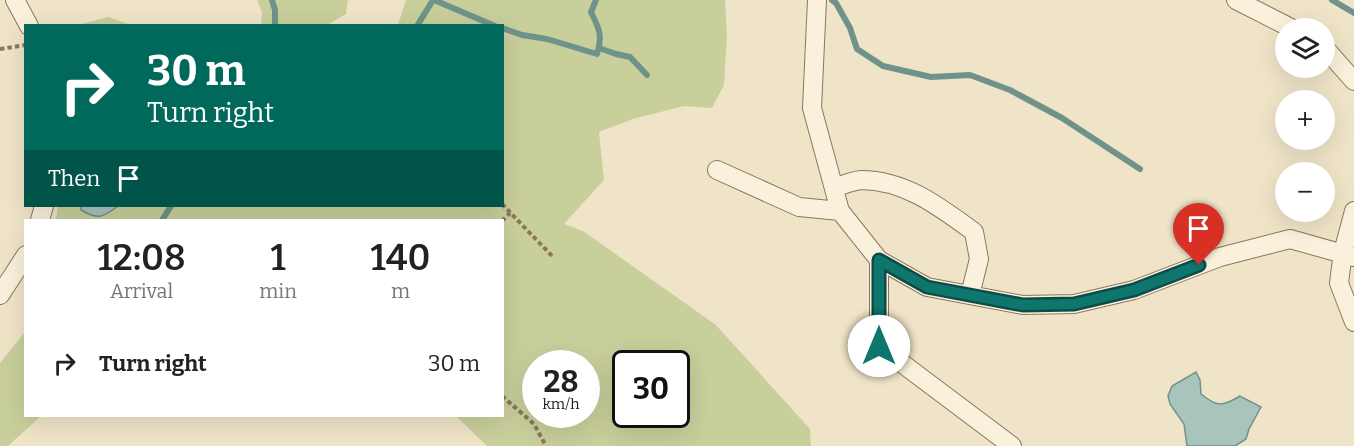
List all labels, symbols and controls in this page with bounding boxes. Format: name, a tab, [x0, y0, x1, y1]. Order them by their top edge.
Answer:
map controls	[1275, 18, 1335, 222]
button: layers	[1275, 18, 1335, 78]
text: 30 m	[147, 46, 246, 96]
icon: right	[48, 48, 126, 126]
button: +	[1275, 90, 1335, 150]
text: Turn right	[147, 97, 274, 129]
icon: arrive	[112, 162, 145, 195]
button: −	[1275, 162, 1335, 222]
text: Then	[48, 165, 100, 192]
pin	[1173, 203, 1224, 265]
icon: arrive	[1182, 212, 1215, 245]
text: 12:08	[98, 236, 186, 280]
text: 1	[270, 236, 286, 280]
text: 140	[371, 236, 430, 280]
text: Arrival	[110, 279, 173, 303]
text: min	[259, 279, 297, 303]
text: m	[391, 279, 410, 303]
position arrow	[847, 314, 911, 378]
icon: right	[48, 347, 81, 380]
text: Turn right	[99, 350, 207, 377]
text: 30 m	[428, 350, 480, 377]
speed limit sign: 30	[612, 350, 690, 428]
text: 28	[544, 364, 578, 400]
text: km/h	[542, 395, 580, 413]

